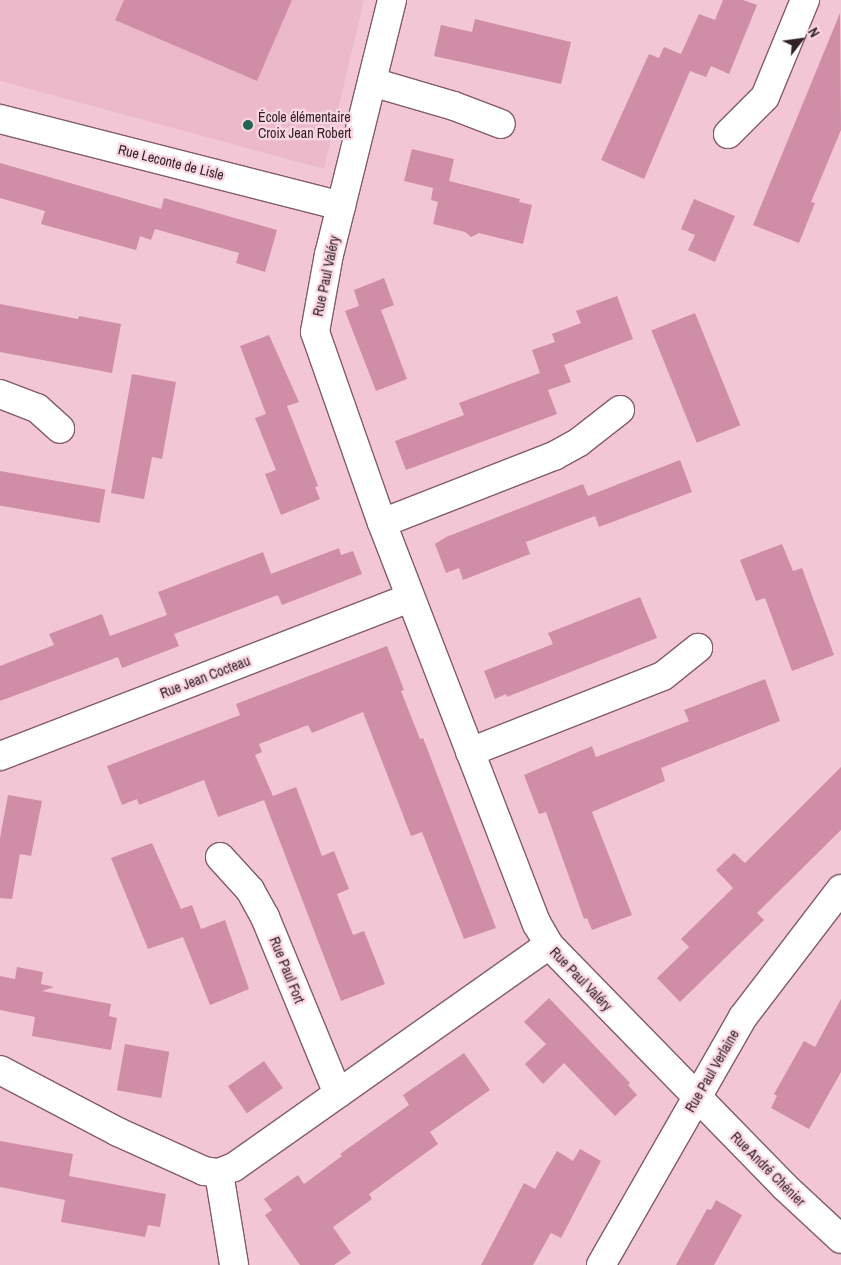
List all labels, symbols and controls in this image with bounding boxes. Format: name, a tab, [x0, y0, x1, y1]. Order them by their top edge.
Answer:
north arrow	[776, 15, 826, 65]
text: N	[804, 24, 824, 41]
place label: École élémentaire Croix Jean Robert	[258, 109, 351, 142]
marker: École élémentaire Croix Jean Robert	[242, 119, 254, 131]
street label: Rue Leconte de Lisle	[116, 141, 226, 183]
street label: Rue Paul Valéry	[309, 234, 343, 318]
street label: Rue Jean Cocteau	[158, 652, 252, 702]
street label: Rue Paul Fort	[266, 934, 308, 1006]
street label: Rue Paul Valéry	[546, 944, 616, 1014]
street label: Rue Paul Verlaine	[682, 1027, 742, 1115]
street label: Rue André Chénier	[727, 1128, 809, 1210]

